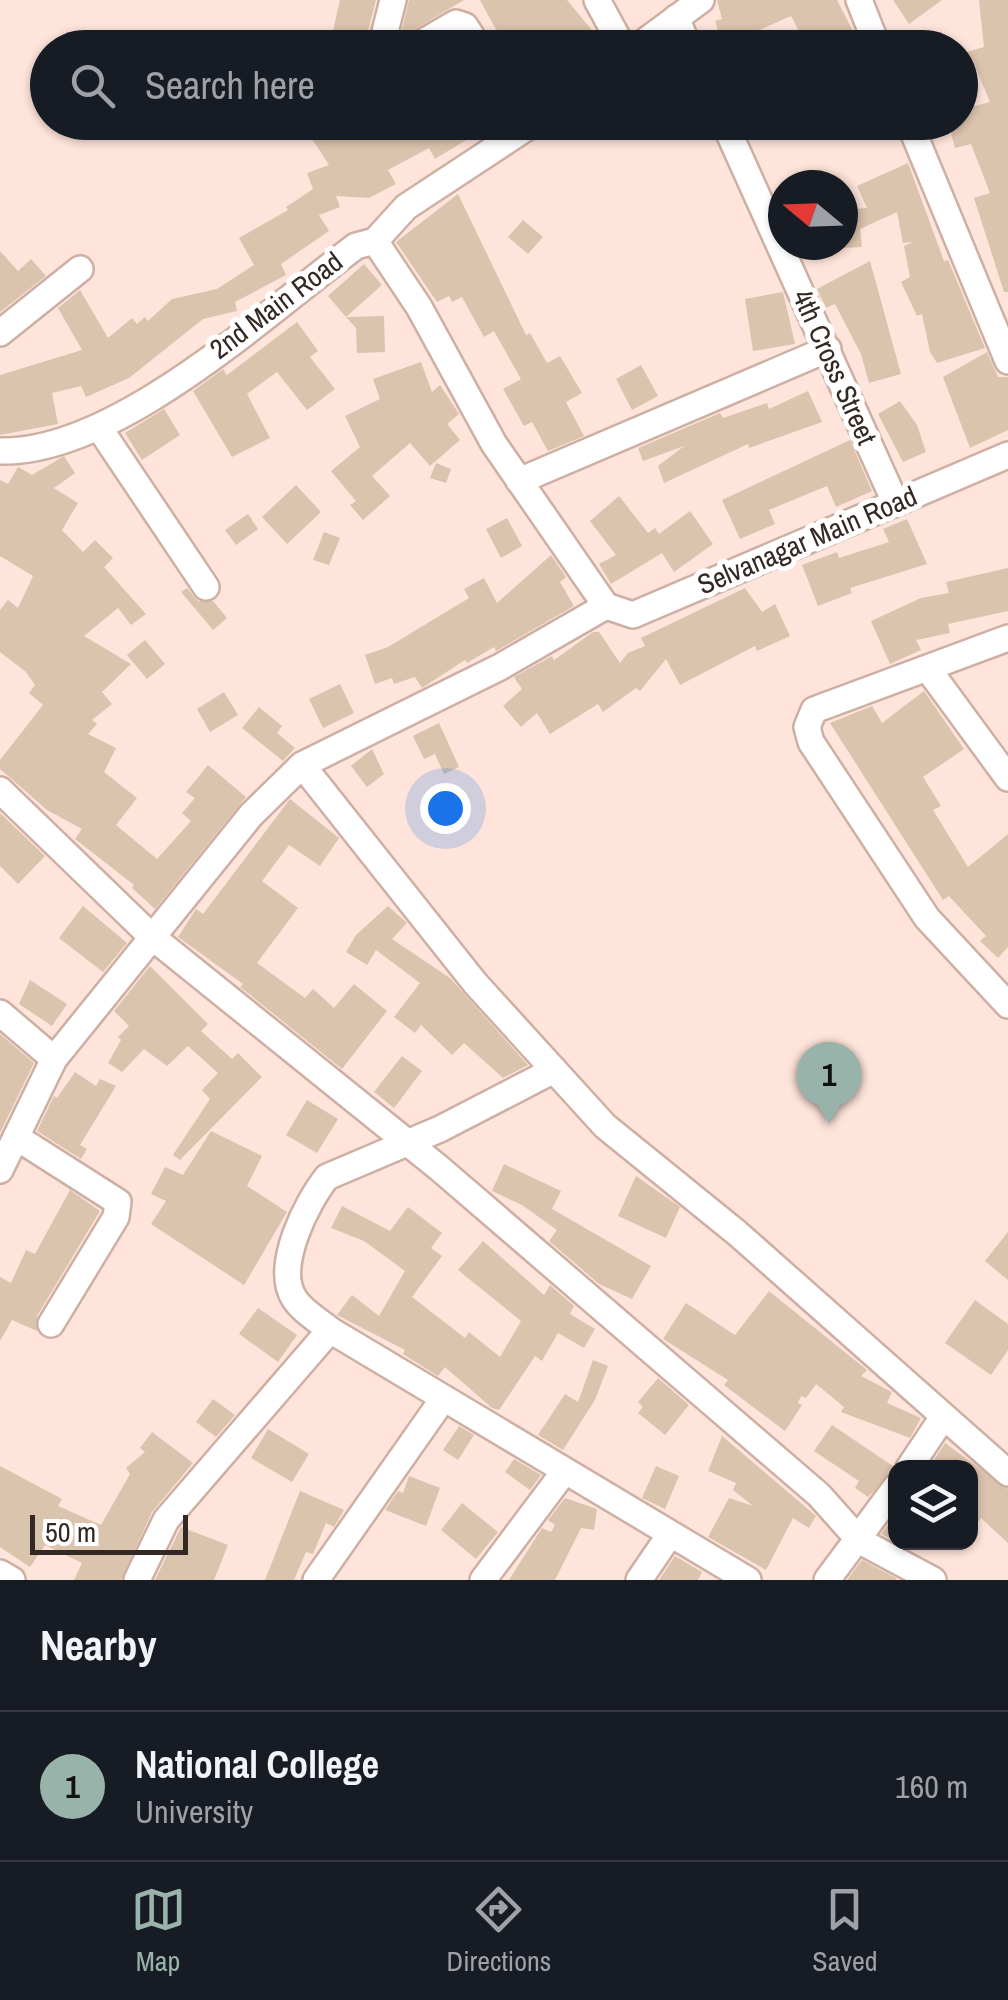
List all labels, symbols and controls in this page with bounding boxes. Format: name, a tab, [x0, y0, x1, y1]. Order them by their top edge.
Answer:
search box	[30, 30, 978, 140]
icon: search	[65, 58, 120, 113]
text: Search here	[145, 60, 315, 111]
north arrow	[768, 170, 858, 260]
street label: 2nd Main Road	[202, 243, 350, 367]
street label: 4th Cross Street	[784, 283, 886, 451]
street label: Selvanagar Main Road	[691, 477, 923, 603]
your location	[420, 783, 471, 834]
pin: 1	[796, 1042, 862, 1124]
map controls	[888, 1460, 978, 1550]
button: layers	[888, 1460, 978, 1550]
scale bar	[30, 1510, 188, 1554]
text: 50 m	[45, 1513, 96, 1551]
text: Nearby	[40, 1617, 157, 1673]
text: National College	[135, 1739, 379, 1790]
text: 1	[65, 1765, 80, 1808]
text: 160 m	[895, 1765, 968, 1808]
text: University	[135, 1790, 253, 1833]
tab: Map	[131, 1882, 186, 1980]
tab: Directions	[447, 1882, 551, 1980]
tab: Saved	[812, 1882, 877, 1980]

